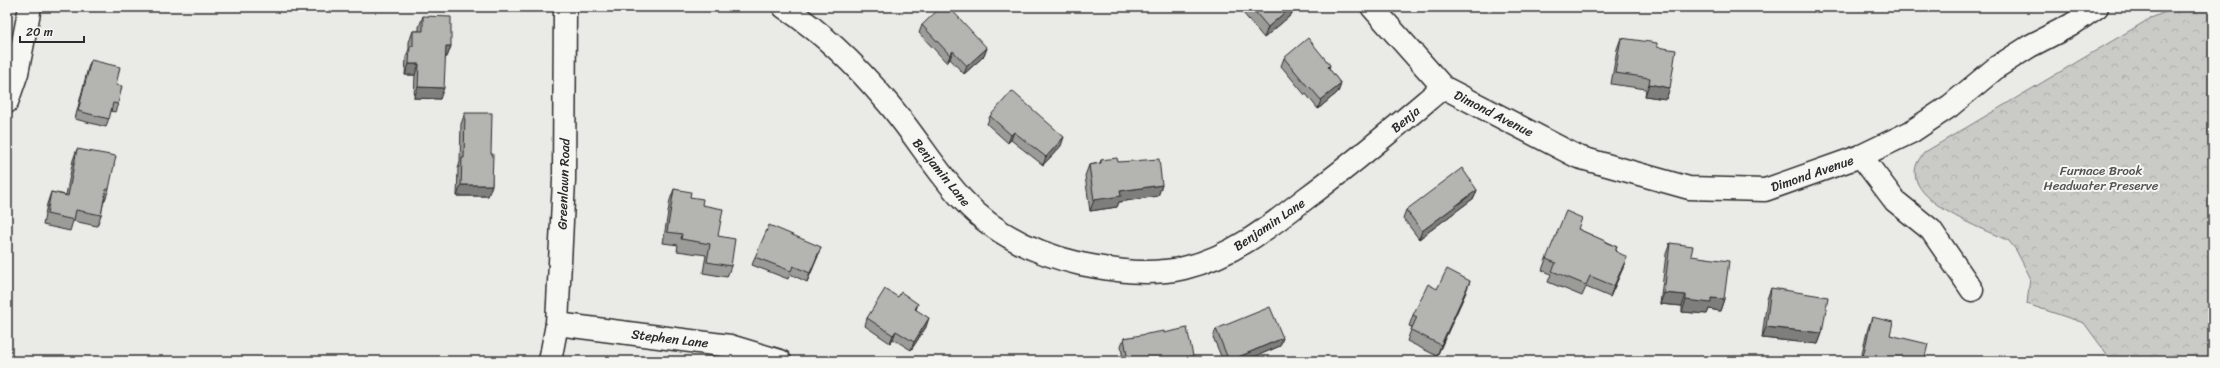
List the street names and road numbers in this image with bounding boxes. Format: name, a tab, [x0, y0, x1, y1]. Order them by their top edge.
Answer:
street label: Dimond Avenue	[1450, 84, 1538, 144]
street label: Benja	[1385, 100, 1426, 139]
street label: Benjamin Lane	[907, 133, 977, 212]
street label: Greenlawn Road	[550, 137, 577, 230]
street label: Dimond Avenue	[1767, 148, 1857, 198]
street label: Benjamin Lane	[1229, 192, 1310, 257]
street label: Stephen Lane	[630, 322, 710, 355]

